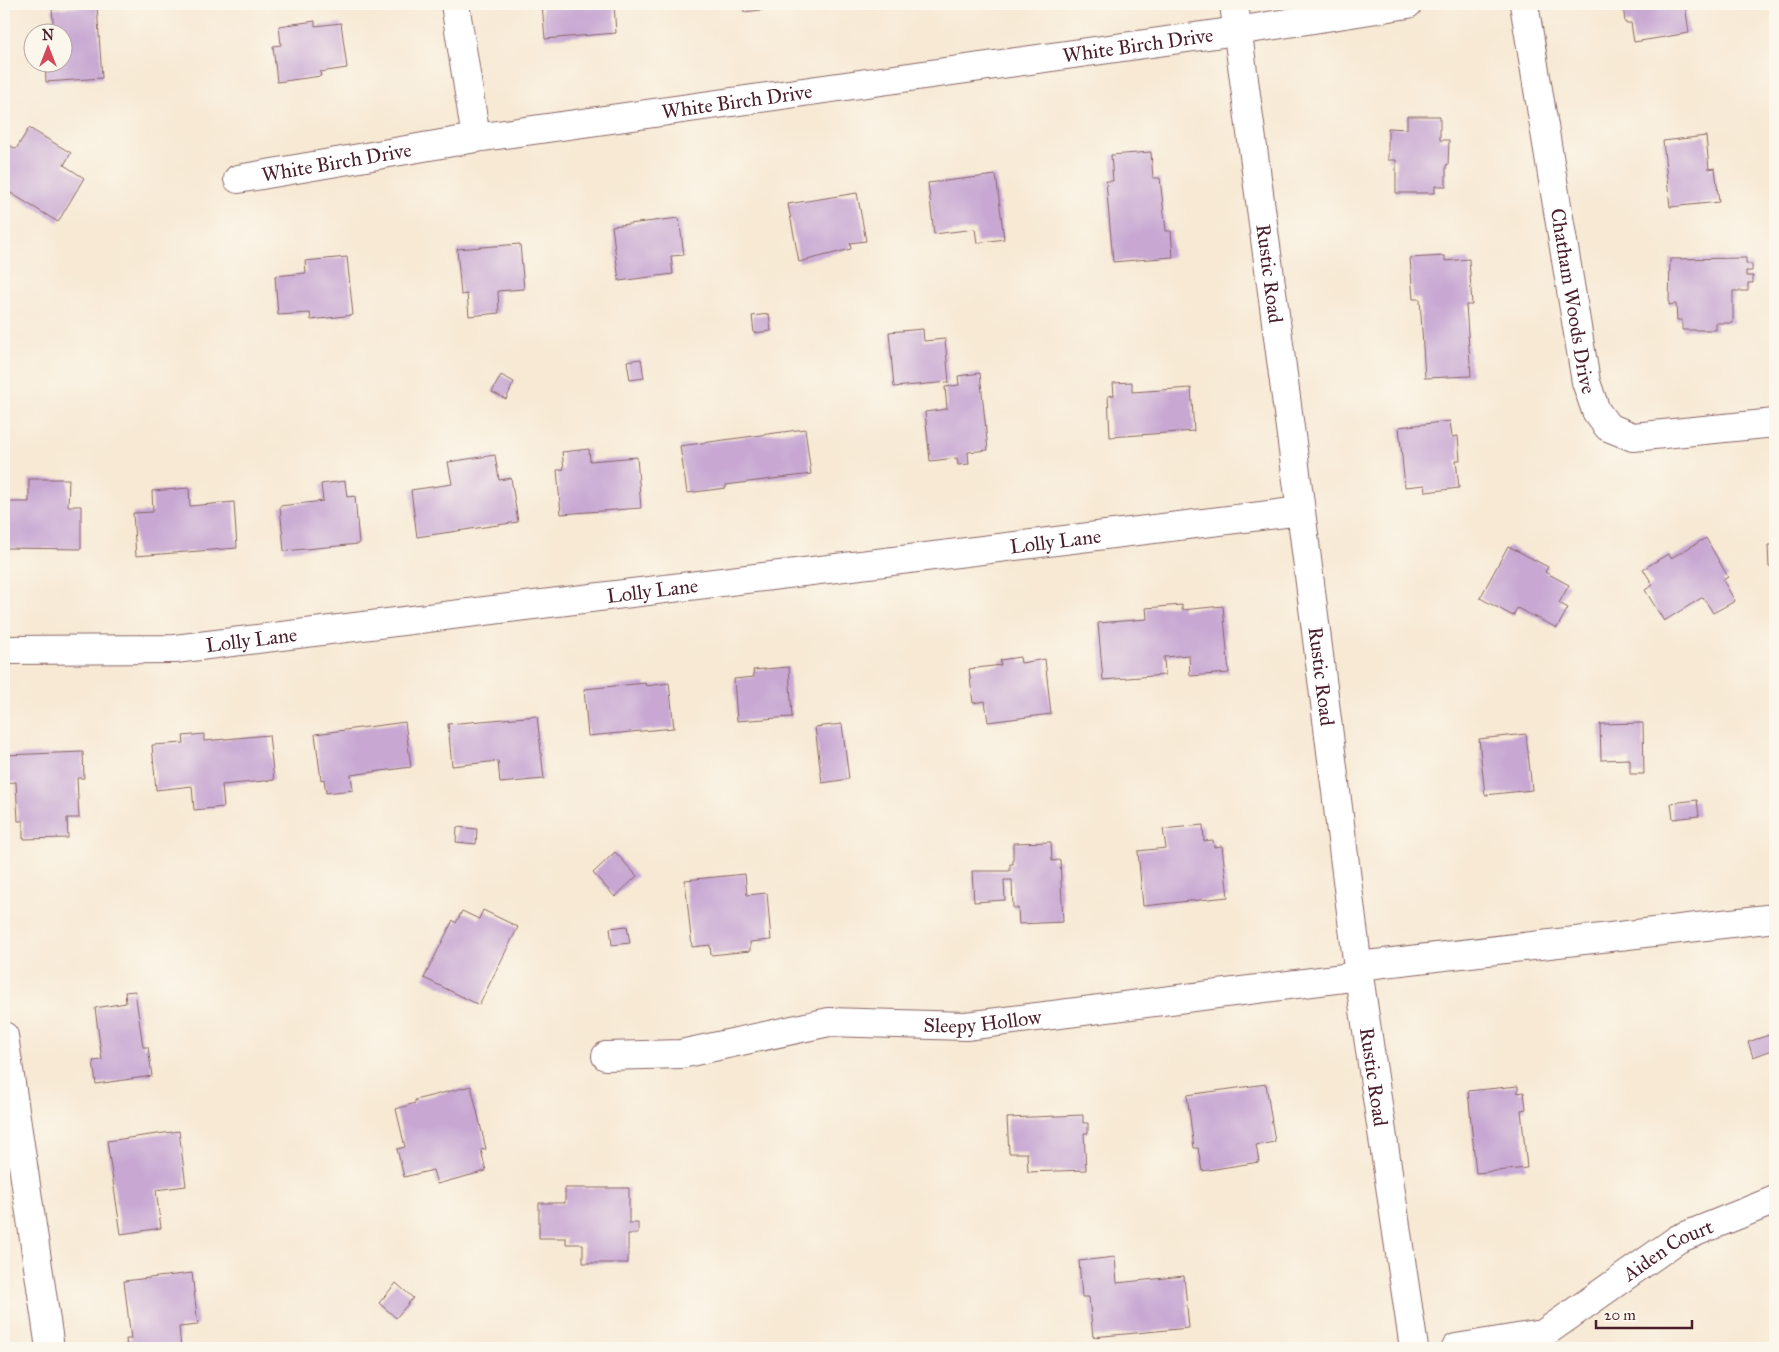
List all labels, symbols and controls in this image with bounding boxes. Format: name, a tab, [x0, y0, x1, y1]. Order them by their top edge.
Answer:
north arrow	[22, 22, 72, 72]
street label: White Birch Drive	[1061, 22, 1215, 67]
text: N	[42, 27, 54, 44]
street label: White Birch Drive	[660, 79, 814, 124]
street label: White Birch Drive	[260, 137, 413, 187]
street label: Chatham Woods Drive	[1546, 207, 1601, 397]
street label: Rustic Road	[1251, 223, 1288, 325]
street label: Lolly Lane	[1009, 524, 1102, 559]
street label: Lolly Lane	[606, 573, 699, 608]
street label: Lolly Lane	[205, 622, 298, 657]
street label: Rustic Road	[1304, 625, 1340, 727]
street label: Sleepy Hollow	[923, 1004, 1043, 1038]
street label: Rustic Road	[1355, 1026, 1393, 1128]
street label: Aiden Court	[1617, 1214, 1716, 1287]
scale bar	[1596, 1297, 1693, 1329]
text: 20 m	[1604, 1306, 1636, 1324]

